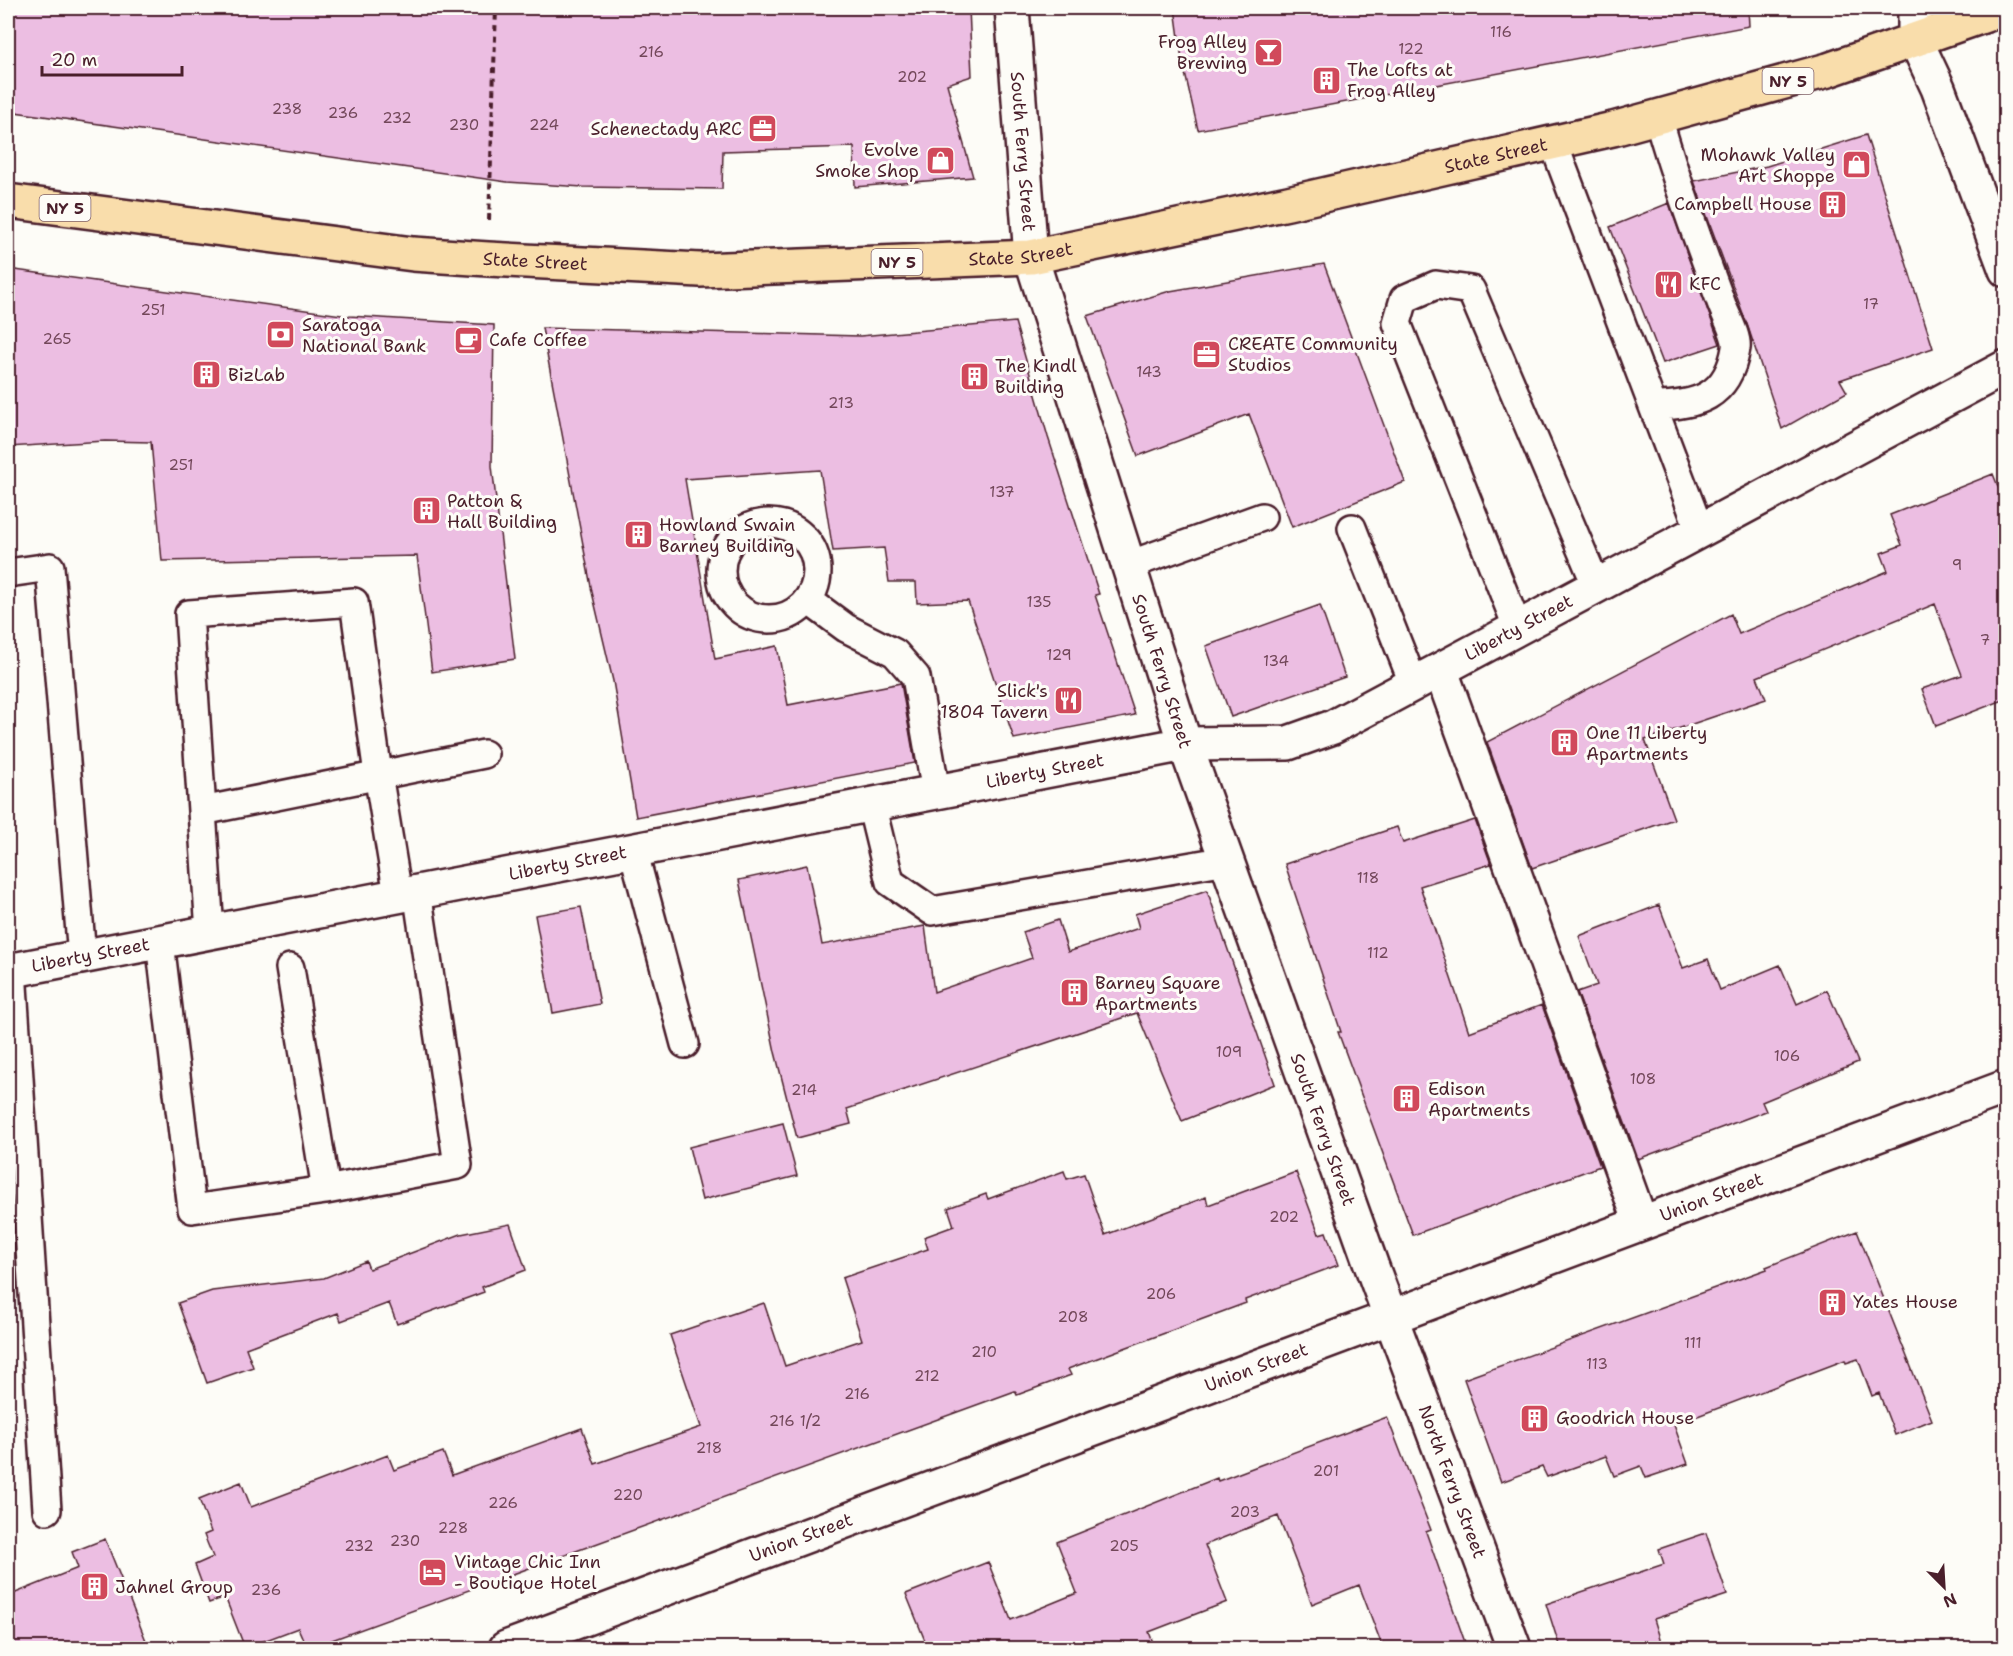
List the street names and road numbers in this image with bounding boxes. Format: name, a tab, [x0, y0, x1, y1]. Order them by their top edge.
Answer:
road number: NY 5	[1762, 68, 1814, 94]
street label: South Ferry Street	[1005, 71, 1041, 233]
street label: State Street	[1442, 132, 1550, 179]
road number: NY 5	[40, 195, 90, 221]
street label: State Street	[968, 237, 1075, 271]
street label: State Street	[482, 247, 588, 276]
road number: NY 5	[872, 249, 922, 275]
street label: Liberty Street	[1460, 589, 1577, 667]
street label: South Ferry Street	[1126, 591, 1198, 751]
street label: Liberty Street	[984, 748, 1106, 794]
street label: Liberty Street	[507, 840, 629, 886]
street label: Liberty Street	[29, 932, 152, 978]
street label: South Ferry Street	[1285, 1050, 1361, 1209]
street label: Union Street	[1656, 1167, 1767, 1227]
street label: Union Street	[1201, 1337, 1311, 1398]
street label: North Ferry Street	[1413, 1402, 1492, 1562]
street label: Union Street	[746, 1507, 856, 1568]

